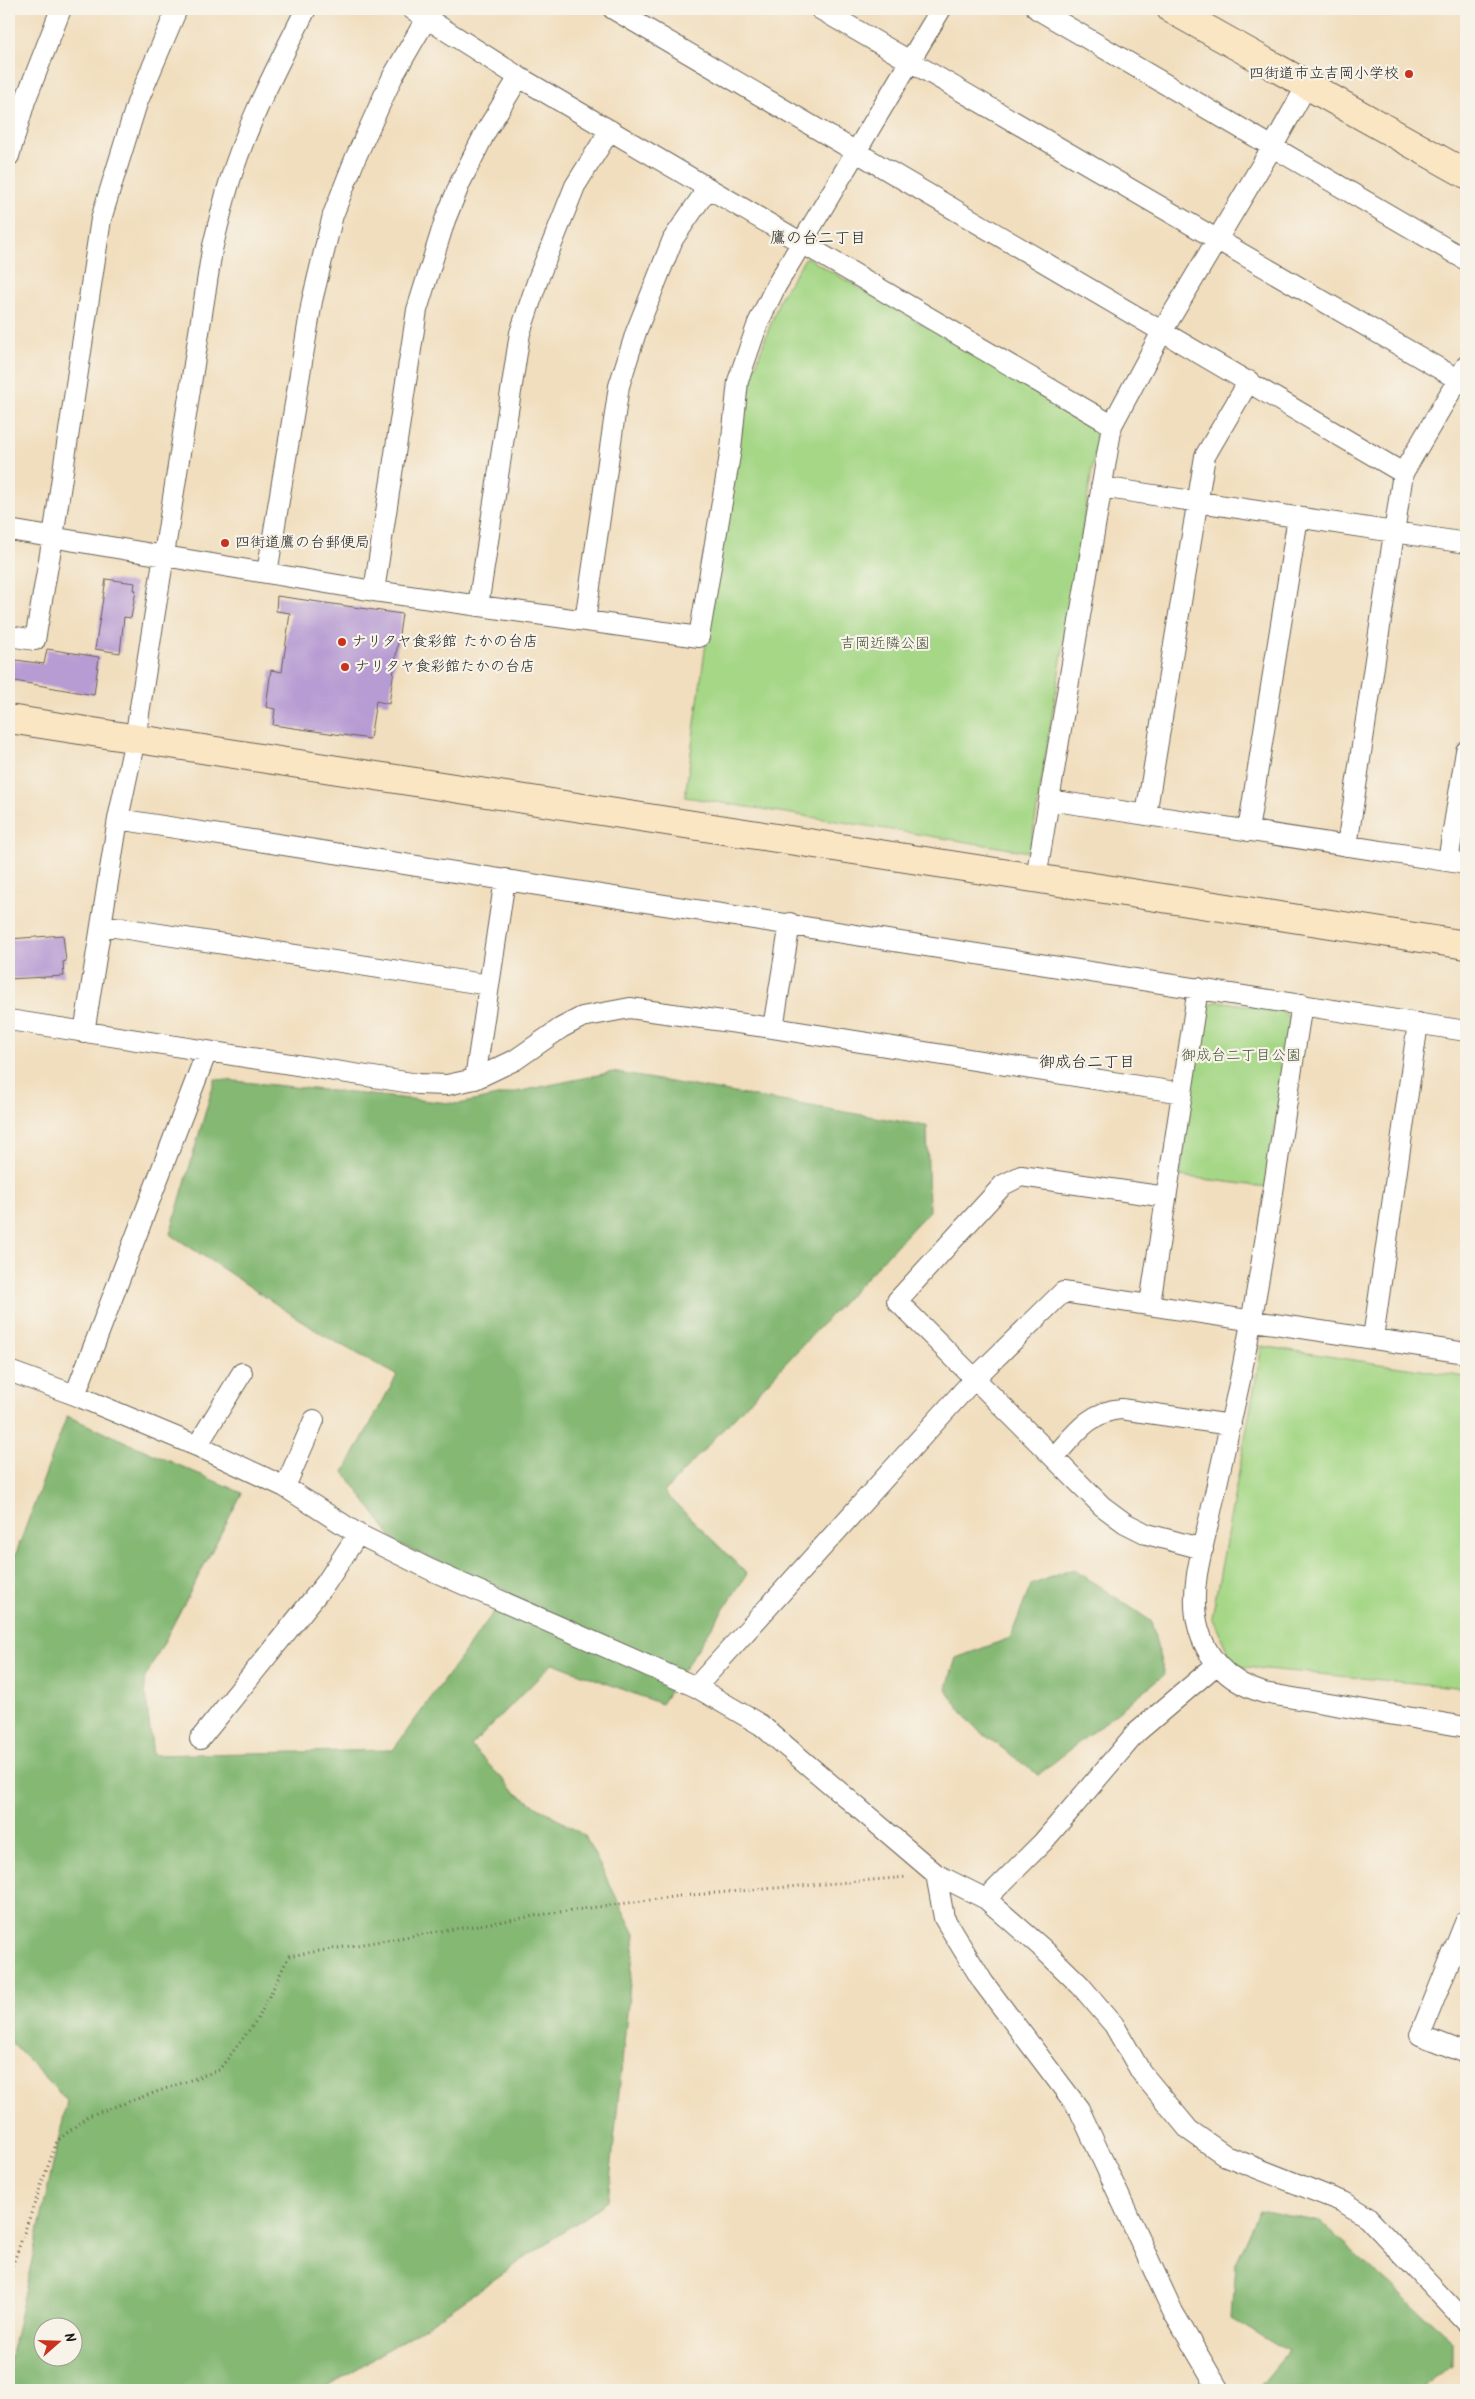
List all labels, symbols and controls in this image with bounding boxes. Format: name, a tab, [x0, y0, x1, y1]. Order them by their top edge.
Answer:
place label: 四街道市立吉岡小学校	[1249, 62, 1399, 86]
marker: 四街道市立吉岡小学校	[1403, 68, 1415, 80]
district label: 鷹の台二丁目	[770, 226, 866, 251]
place label: 四街道鷹の台郵便局	[235, 531, 370, 555]
marker: 四街道鷹の台郵便局	[219, 537, 231, 549]
place label: ナリタヤ食彩館 たかの台店	[352, 630, 538, 654]
park label: 吉岡近隣公園	[840, 632, 930, 656]
marker: ナリタヤ食彩館 たかの台店	[336, 636, 348, 648]
place label: ナリタヤ食彩館たかの台店	[355, 655, 535, 679]
marker: ナリタヤ食彩館たかの台店	[339, 661, 351, 673]
park label: 御成台二丁目公園	[1181, 1044, 1301, 1068]
district label: 御成台二丁目	[1039, 1050, 1135, 1075]
north arrow	[32, 2316, 82, 2366]
text: N	[57, 2330, 81, 2346]

